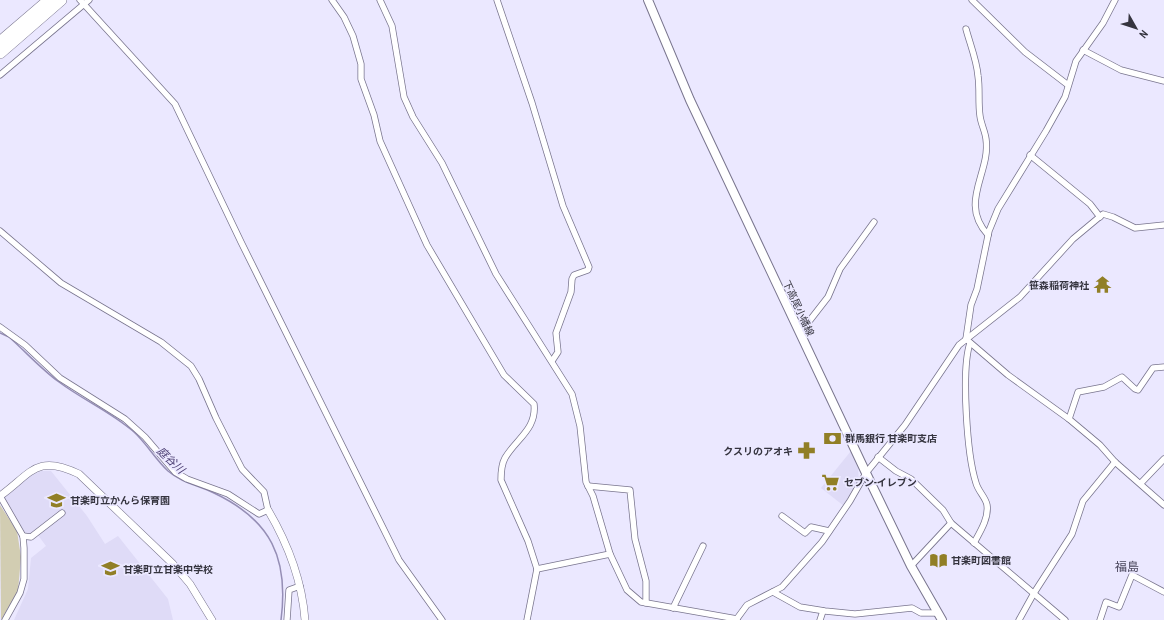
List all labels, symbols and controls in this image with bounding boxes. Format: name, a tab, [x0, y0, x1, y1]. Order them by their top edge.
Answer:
north arrow	[1116, 8, 1156, 48]
text: N	[1136, 27, 1151, 41]
temple icon: 笹森稲荷神社	[1092, 275, 1112, 295]
street label: 下高尾小幡線	[780, 278, 817, 338]
place label: 笹森稲荷神社	[1029, 279, 1090, 292]
bank icon: 群馬銀行 甘楽町支店	[822, 428, 842, 448]
place label: 群馬銀行 甘楽町支店	[845, 432, 937, 445]
pharmacy icon: クスリのアオキ	[796, 441, 816, 461]
water label: 庭谷川	[154, 444, 189, 477]
place label: クスリのアオキ	[723, 445, 793, 458]
supermarket icon: セブン-イレブン	[821, 472, 841, 492]
place label: セブン-イレブン	[844, 476, 917, 489]
school or university icon: 甘楽町立かんら保育園	[47, 490, 67, 510]
place label: 甘楽町立かんら保育園	[70, 494, 170, 507]
library icon: 甘楽町図書館	[928, 550, 948, 570]
place label: 甘楽町図書館	[951, 554, 1011, 567]
school or university icon: 甘楽町立甘楽中学校	[100, 559, 120, 579]
district label: 福島	[1115, 559, 1139, 575]
place label: 甘楽町立甘楽中学校	[123, 563, 213, 576]

